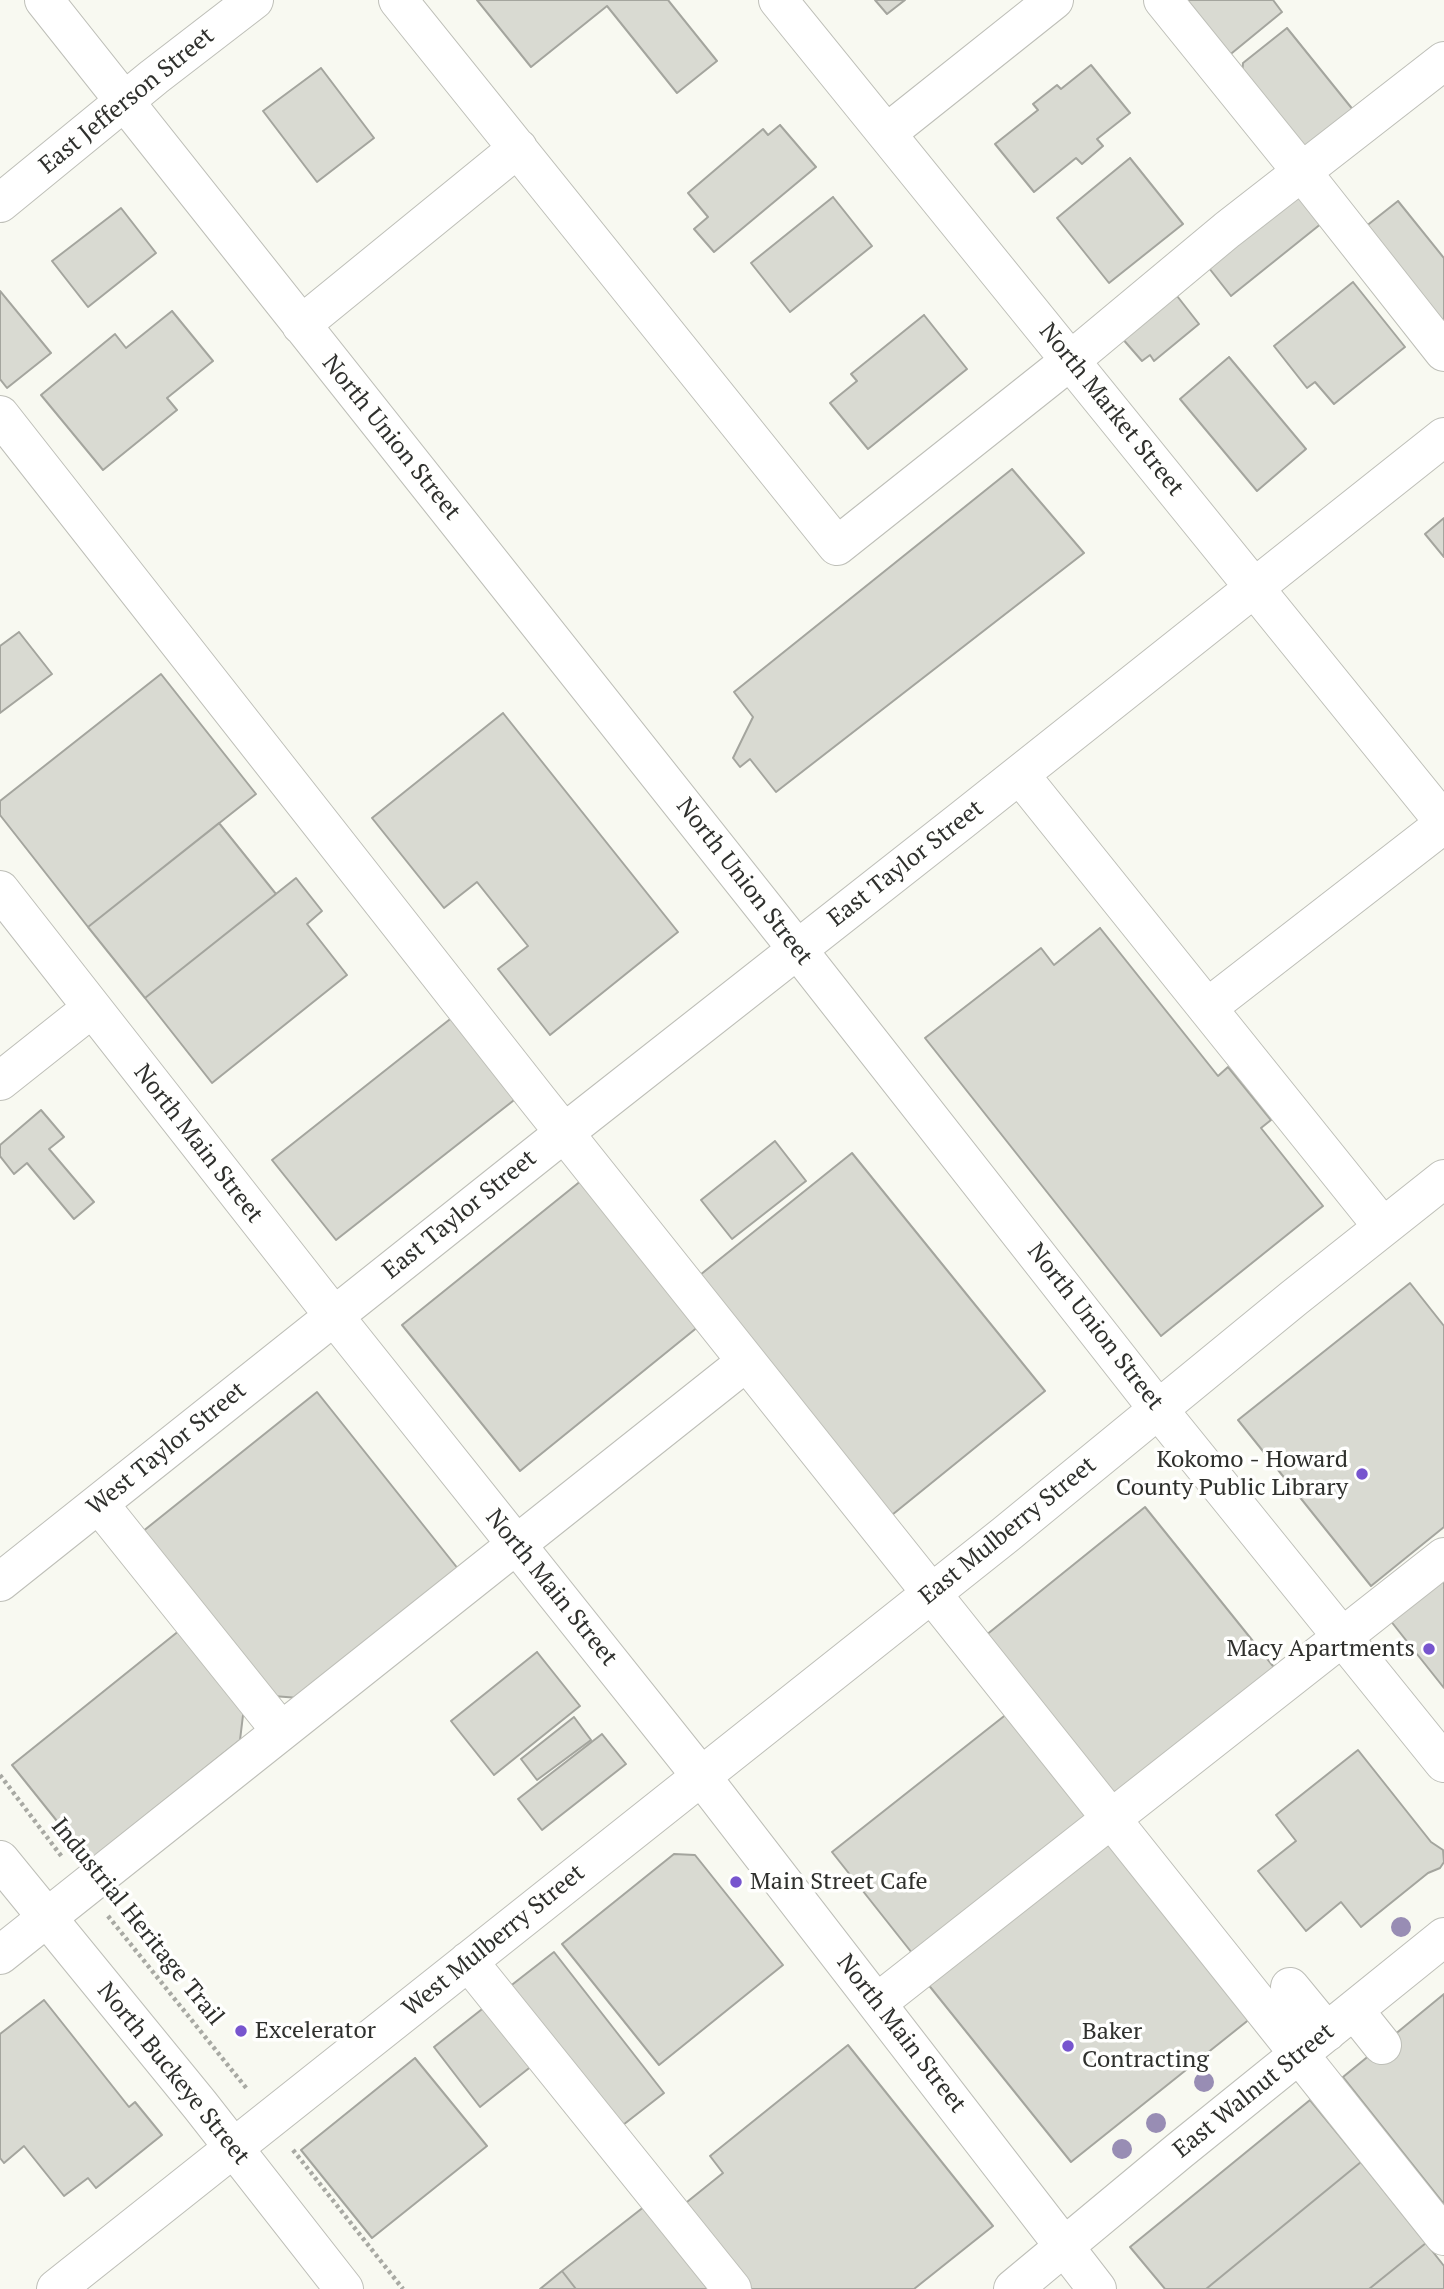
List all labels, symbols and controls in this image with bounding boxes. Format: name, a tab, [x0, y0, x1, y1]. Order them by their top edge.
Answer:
street label: East Jefferson Street	[34, 22, 220, 180]
street label: North Market Street	[1032, 318, 1190, 502]
street label: North Union Street	[316, 350, 466, 526]
street label: North Union Street	[670, 793, 818, 971]
street label: East Taylor Street	[823, 794, 989, 934]
street label: North Main Street	[127, 1059, 269, 1229]
street label: East Taylor Street	[377, 1144, 543, 1286]
street label: North Union Street	[1021, 1238, 1169, 1416]
street label: West Taylor Street	[82, 1376, 252, 1522]
place label: Kokomo - Howard County Public Library	[1116, 1446, 1348, 1502]
street label: East Mulberry Street	[914, 1451, 1102, 1611]
marker: Kokomo - Howard County Public Library	[1354, 1466, 1370, 1482]
street label: North Main Street	[479, 1504, 623, 1672]
place label: Macy Apartments	[1226, 1635, 1415, 1663]
marker: Macy Apartments	[1421, 1641, 1437, 1657]
street label: Industrial Heritage Trail	[45, 1813, 229, 2031]
street label: West Mulberry Street	[397, 1859, 591, 2023]
place label: Main Street Cafe	[750, 1868, 928, 1896]
marker: Main Street Cafe	[728, 1874, 744, 1890]
street label: North Main Street	[830, 1949, 972, 2119]
street label: North Buckeye Street	[91, 1977, 255, 2171]
place label: Excelerator	[255, 2017, 376, 2045]
street label: East Walnut Street	[1168, 2017, 1340, 2165]
place label: Baker Contracting	[1082, 2018, 1209, 2074]
marker: Excelerator	[233, 2023, 249, 2039]
marker: Baker Contracting	[1060, 2038, 1076, 2054]

